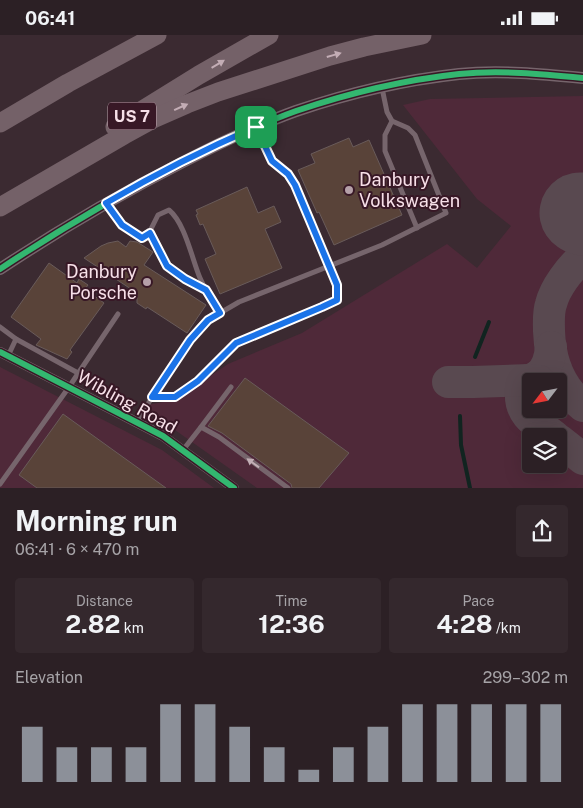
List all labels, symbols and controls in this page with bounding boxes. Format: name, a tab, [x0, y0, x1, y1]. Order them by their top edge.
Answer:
text: 06:41	[25, 7, 75, 29]
one-way arrow	[327, 51, 342, 59]
one-way arrow	[211, 60, 224, 69]
road number: US 7	[108, 103, 156, 129]
one-way arrow	[174, 103, 188, 111]
pin	[235, 106, 277, 148]
icon: arrive	[242, 113, 270, 141]
place label: Danbury Volkswagen	[359, 169, 460, 211]
marker: Danbury Volkswagen	[343, 184, 355, 196]
place label: Danbury Porsche	[66, 261, 137, 303]
marker: Danbury Porsche	[141, 276, 153, 288]
street label: Wibling Road	[74, 365, 181, 438]
north arrow	[522, 373, 568, 417]
map controls	[522, 373, 567, 473]
button: layers	[522, 428, 567, 473]
one-way arrow	[247, 458, 260, 468]
text: Morning run	[15, 504, 178, 537]
button: share	[516, 505, 568, 557]
text: 06:41 · 6 × 470 m	[15, 540, 139, 559]
text: Distance	[76, 593, 133, 609]
text: Time	[276, 593, 307, 609]
text: Pace	[462, 593, 495, 609]
text: 2.82	[65, 609, 120, 639]
text: 12:36	[258, 609, 325, 639]
text: 4:28	[436, 609, 493, 639]
text: km	[120, 620, 144, 636]
text: /km	[493, 620, 521, 636]
text: Elevation	[15, 668, 83, 687]
text: 299–302 m	[483, 668, 568, 687]

